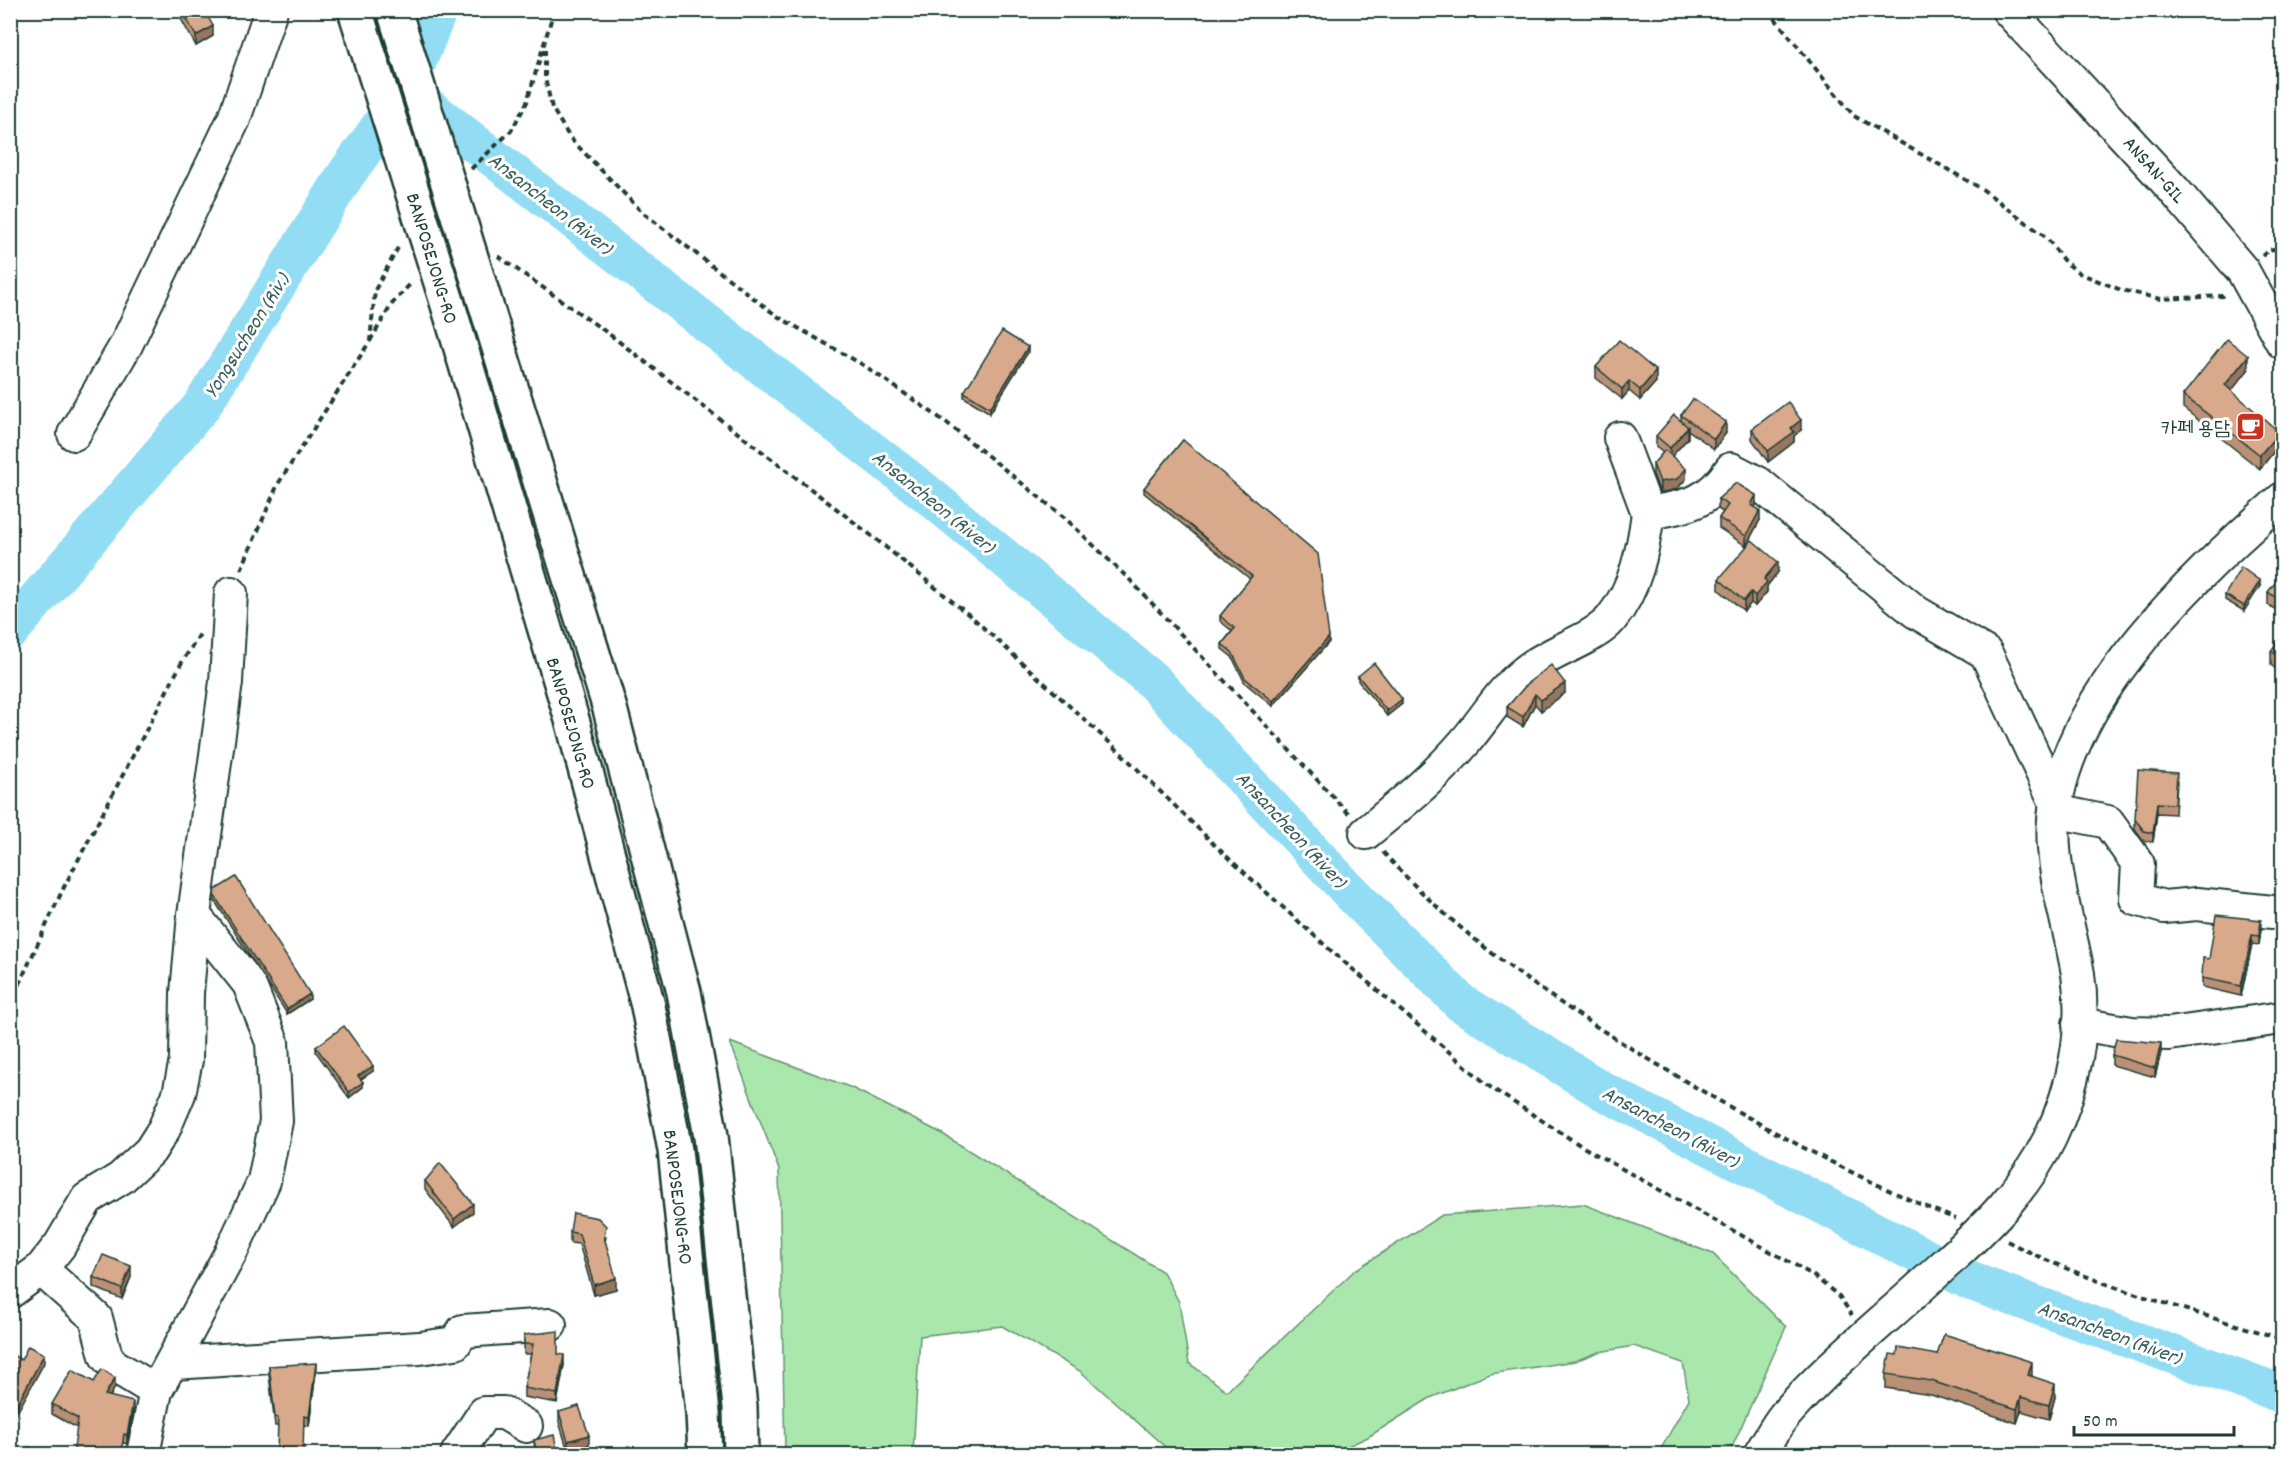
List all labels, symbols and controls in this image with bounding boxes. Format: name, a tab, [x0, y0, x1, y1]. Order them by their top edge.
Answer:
street label: ANSAN-GIL	[2115, 131, 2191, 211]
water label: Ansancheon (River)	[480, 147, 619, 265]
street label: BANPOSEJONG-RO	[397, 190, 463, 328]
water label: Yongsucheon (Riv.)	[198, 267, 300, 405]
cafe icon: 카페 용담	[2235, 411, 2267, 443]
place label: 카페 용담	[2161, 416, 2230, 444]
water label: Ansancheon (River)	[864, 444, 1002, 564]
street label: BANPOSEJONG-RO	[537, 655, 601, 793]
water label: Ansancheon (River)	[1227, 766, 1353, 898]
water label: Ansancheon (River)	[1596, 1080, 1745, 1178]
street label: BANPOSEJONG-RO	[654, 1128, 698, 1266]
water label: Ansancheon (River)	[2033, 1295, 2187, 1375]
scale bar	[2074, 1399, 2234, 1437]
text: 50 m	[2083, 1410, 2118, 1435]

